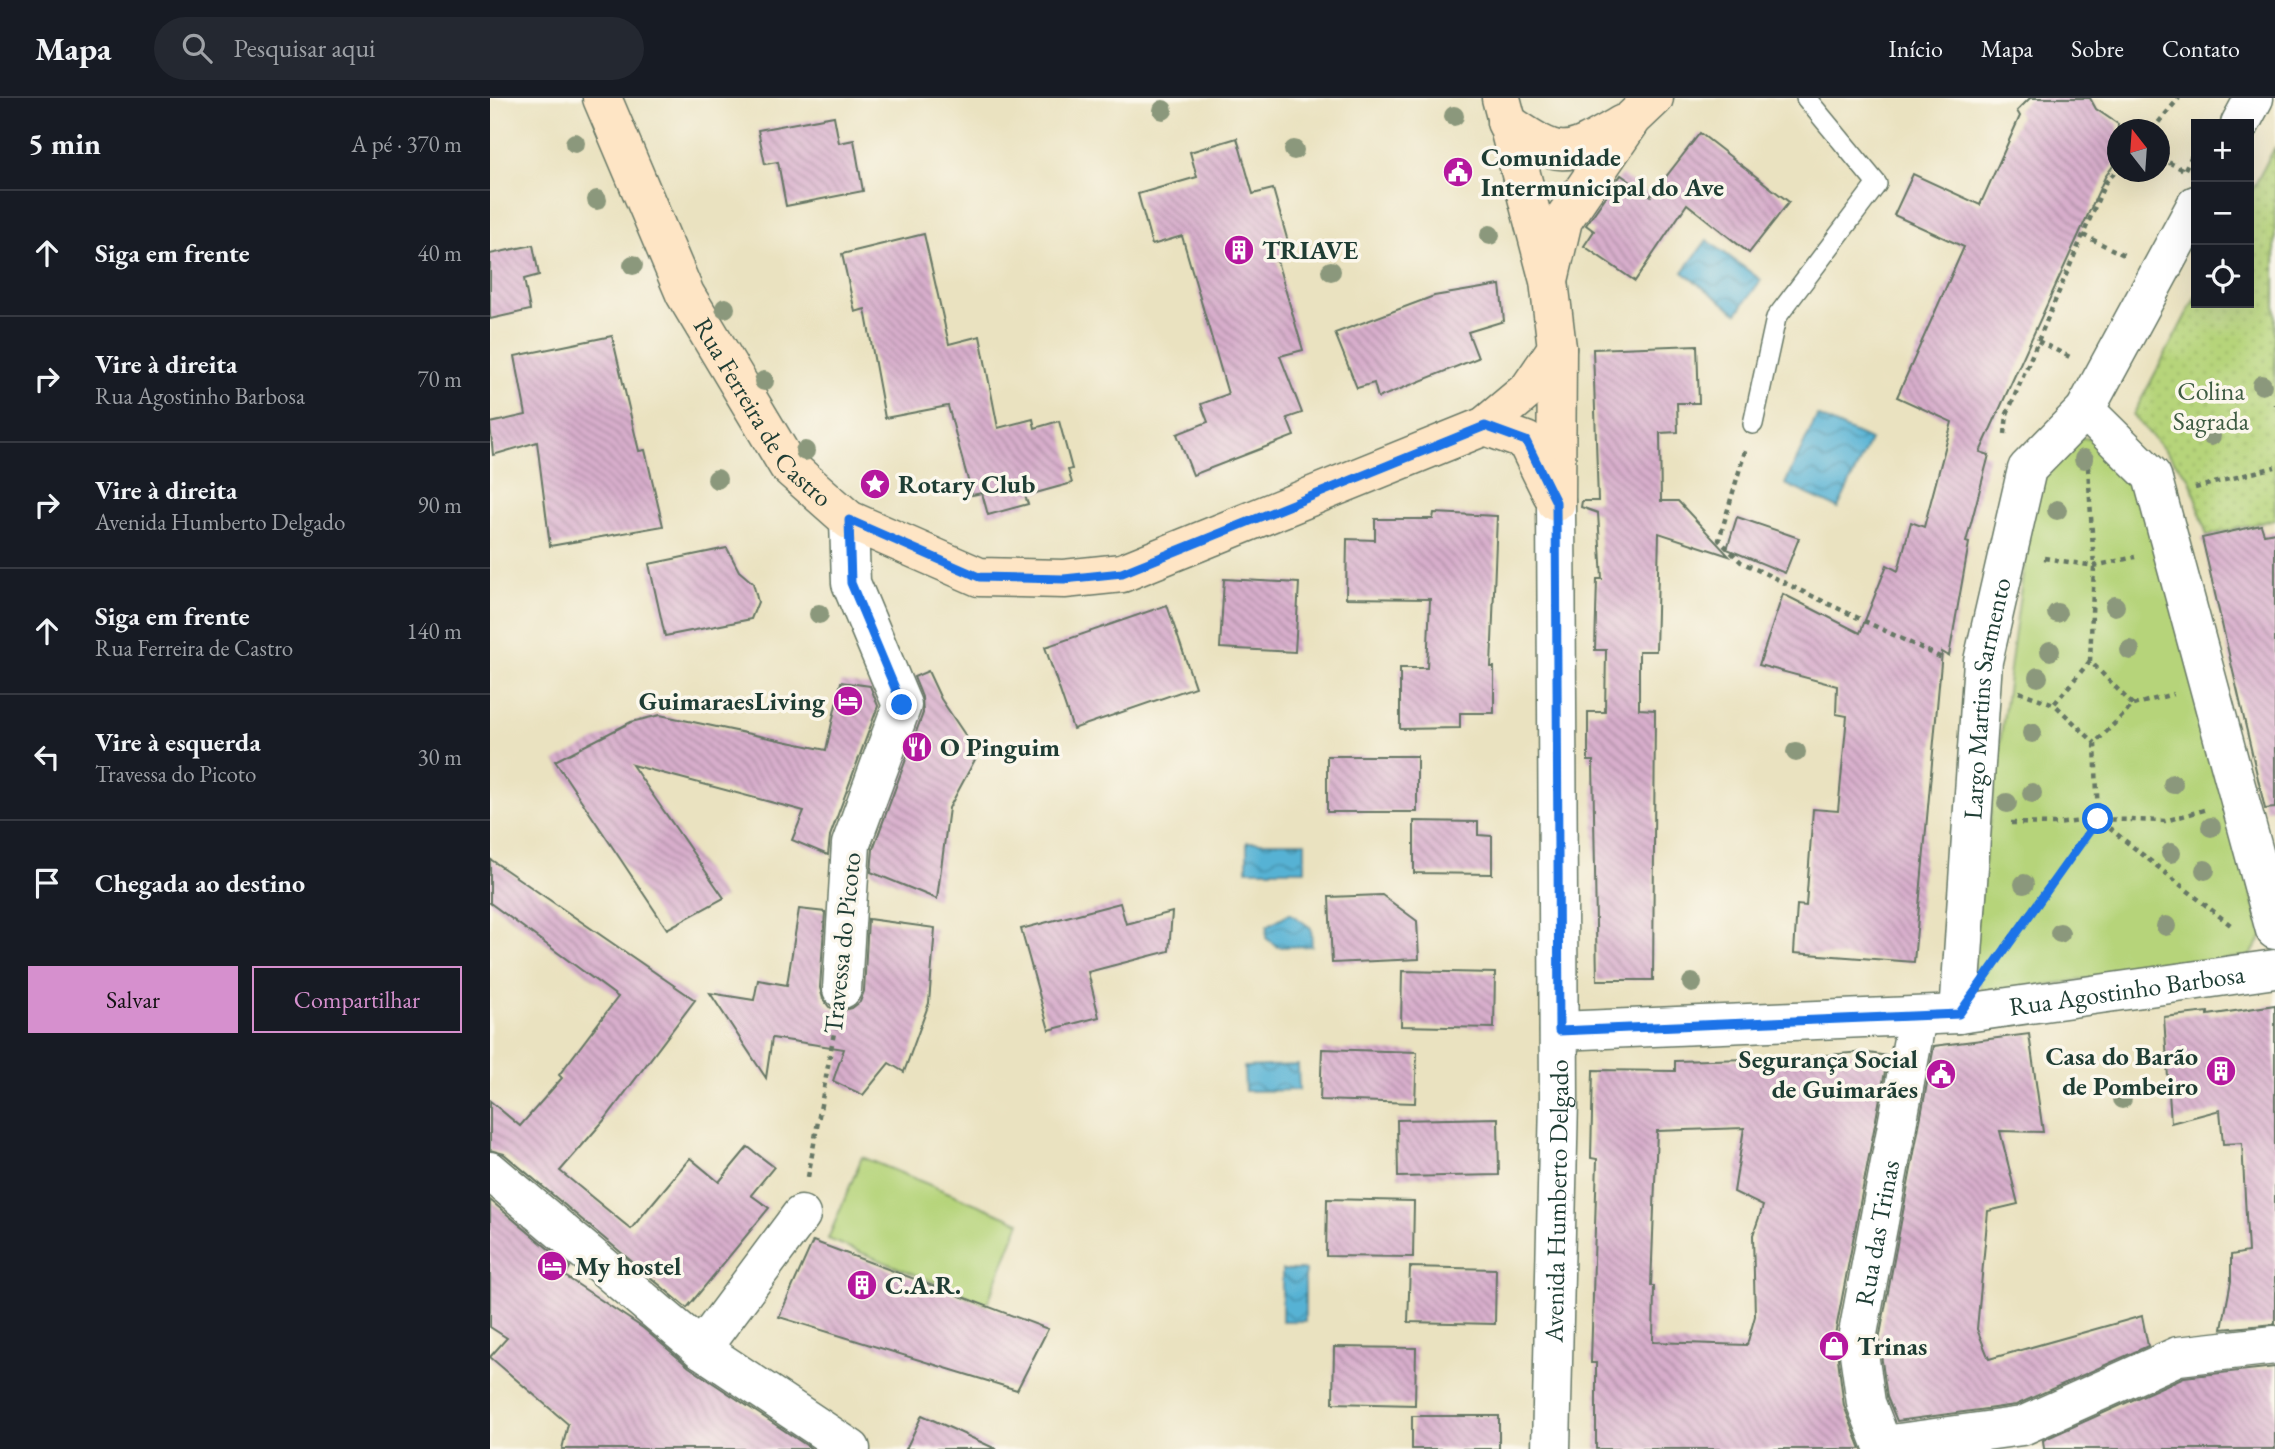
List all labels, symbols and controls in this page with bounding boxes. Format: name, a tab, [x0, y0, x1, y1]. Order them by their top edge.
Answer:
search box	[154, 17, 644, 80]
text: Mapa	[35, 27, 112, 70]
icon: search	[178, 29, 216, 67]
text: Pesquisar aqui	[234, 31, 376, 65]
text: Início	[1889, 33, 1943, 64]
text: Mapa	[1981, 33, 2033, 64]
text: Sobre	[2071, 33, 2124, 64]
text: Contato	[2162, 33, 2240, 64]
north arrow	[2107, 119, 2170, 182]
map controls	[2191, 119, 2254, 308]
button: +	[2191, 119, 2254, 182]
text: 5 min	[28, 124, 101, 163]
text: A pé · 370 m	[351, 129, 462, 159]
place label: Comunidade Intermunicipal do Ave	[1481, 140, 1724, 204]
public building icon: Comunidade Intermunicipal do Ave	[1441, 155, 1475, 189]
button: −	[2191, 182, 2254, 245]
building icon: TRIAVE	[1222, 233, 1256, 267]
place label: TRIAVE	[1262, 233, 1358, 267]
icon: ahead	[28, 234, 66, 272]
text: Siga em frente	[95, 236, 250, 270]
text: 40 m	[417, 238, 462, 268]
button: locate	[2191, 245, 2254, 308]
street label: Rua Ferreira de Castro	[686, 311, 840, 514]
text: Vire à direita	[95, 347, 237, 381]
icon: right	[28, 360, 66, 398]
text: 70 m	[417, 364, 462, 394]
park label: Colina Sagrada	[2173, 374, 2250, 438]
text: Rua Agostinho Barbosa	[95, 381, 305, 411]
place icon: Rotary Club	[858, 467, 892, 501]
place label: Rotary Club	[898, 467, 1035, 501]
text: Vire à direita	[95, 473, 237, 507]
icon: right	[28, 486, 66, 524]
text: 90 m	[417, 490, 462, 520]
text: Avenida Humberto Delgado	[95, 507, 345, 537]
street label: Largo Martins Sarmento	[1955, 574, 2019, 821]
text: Siga em frente	[95, 599, 250, 633]
icon: ahead	[28, 612, 66, 650]
text: 140 m	[406, 616, 462, 646]
text: Rua Ferreira de Castro	[95, 633, 293, 663]
place label: GuimaraesLiving	[639, 684, 826, 718]
hotel icon: GuimaraesLiving	[831, 684, 865, 718]
route end	[886, 689, 917, 720]
text: Vire à esquerda	[95, 725, 261, 759]
restaurant icon: O Pinguim	[900, 730, 934, 764]
place label: O Pinguim	[940, 730, 1060, 764]
icon: left	[28, 738, 66, 776]
text: 30 m	[417, 742, 462, 772]
text: Travessa do Picoto	[95, 759, 256, 789]
route start	[2082, 803, 2113, 834]
street label: Travessa do Picoto	[816, 850, 868, 1036]
icon: arrive	[28, 864, 66, 902]
text: Chegada ao destino	[95, 866, 305, 900]
street label: Rua Agostinho Barbosa	[2007, 956, 2248, 1024]
button: Salvar	[28, 966, 238, 1033]
button: Compartilhar	[252, 966, 462, 1033]
place label: Casa do Barão de Pombeiro	[2046, 1039, 2198, 1103]
place label: Segurança Social de Guimarães	[1739, 1042, 1918, 1106]
building icon: Casa do Barão de Pombeiro	[2204, 1054, 2238, 1088]
public building icon: Segurança Social de Guimarães	[1924, 1057, 1958, 1091]
street label: Avenida Humberto Delgado	[1536, 1059, 1576, 1344]
street label: Rua das Trinas	[1847, 1157, 1907, 1308]
hotel icon: My hostel	[535, 1249, 569, 1283]
place label: My hostel	[575, 1249, 681, 1283]
building icon: C.A.R.	[845, 1268, 879, 1302]
place label: C.A.R.	[885, 1268, 961, 1302]
shop icon: Trinas	[1817, 1329, 1851, 1363]
place label: Trinas	[1857, 1329, 1927, 1363]

